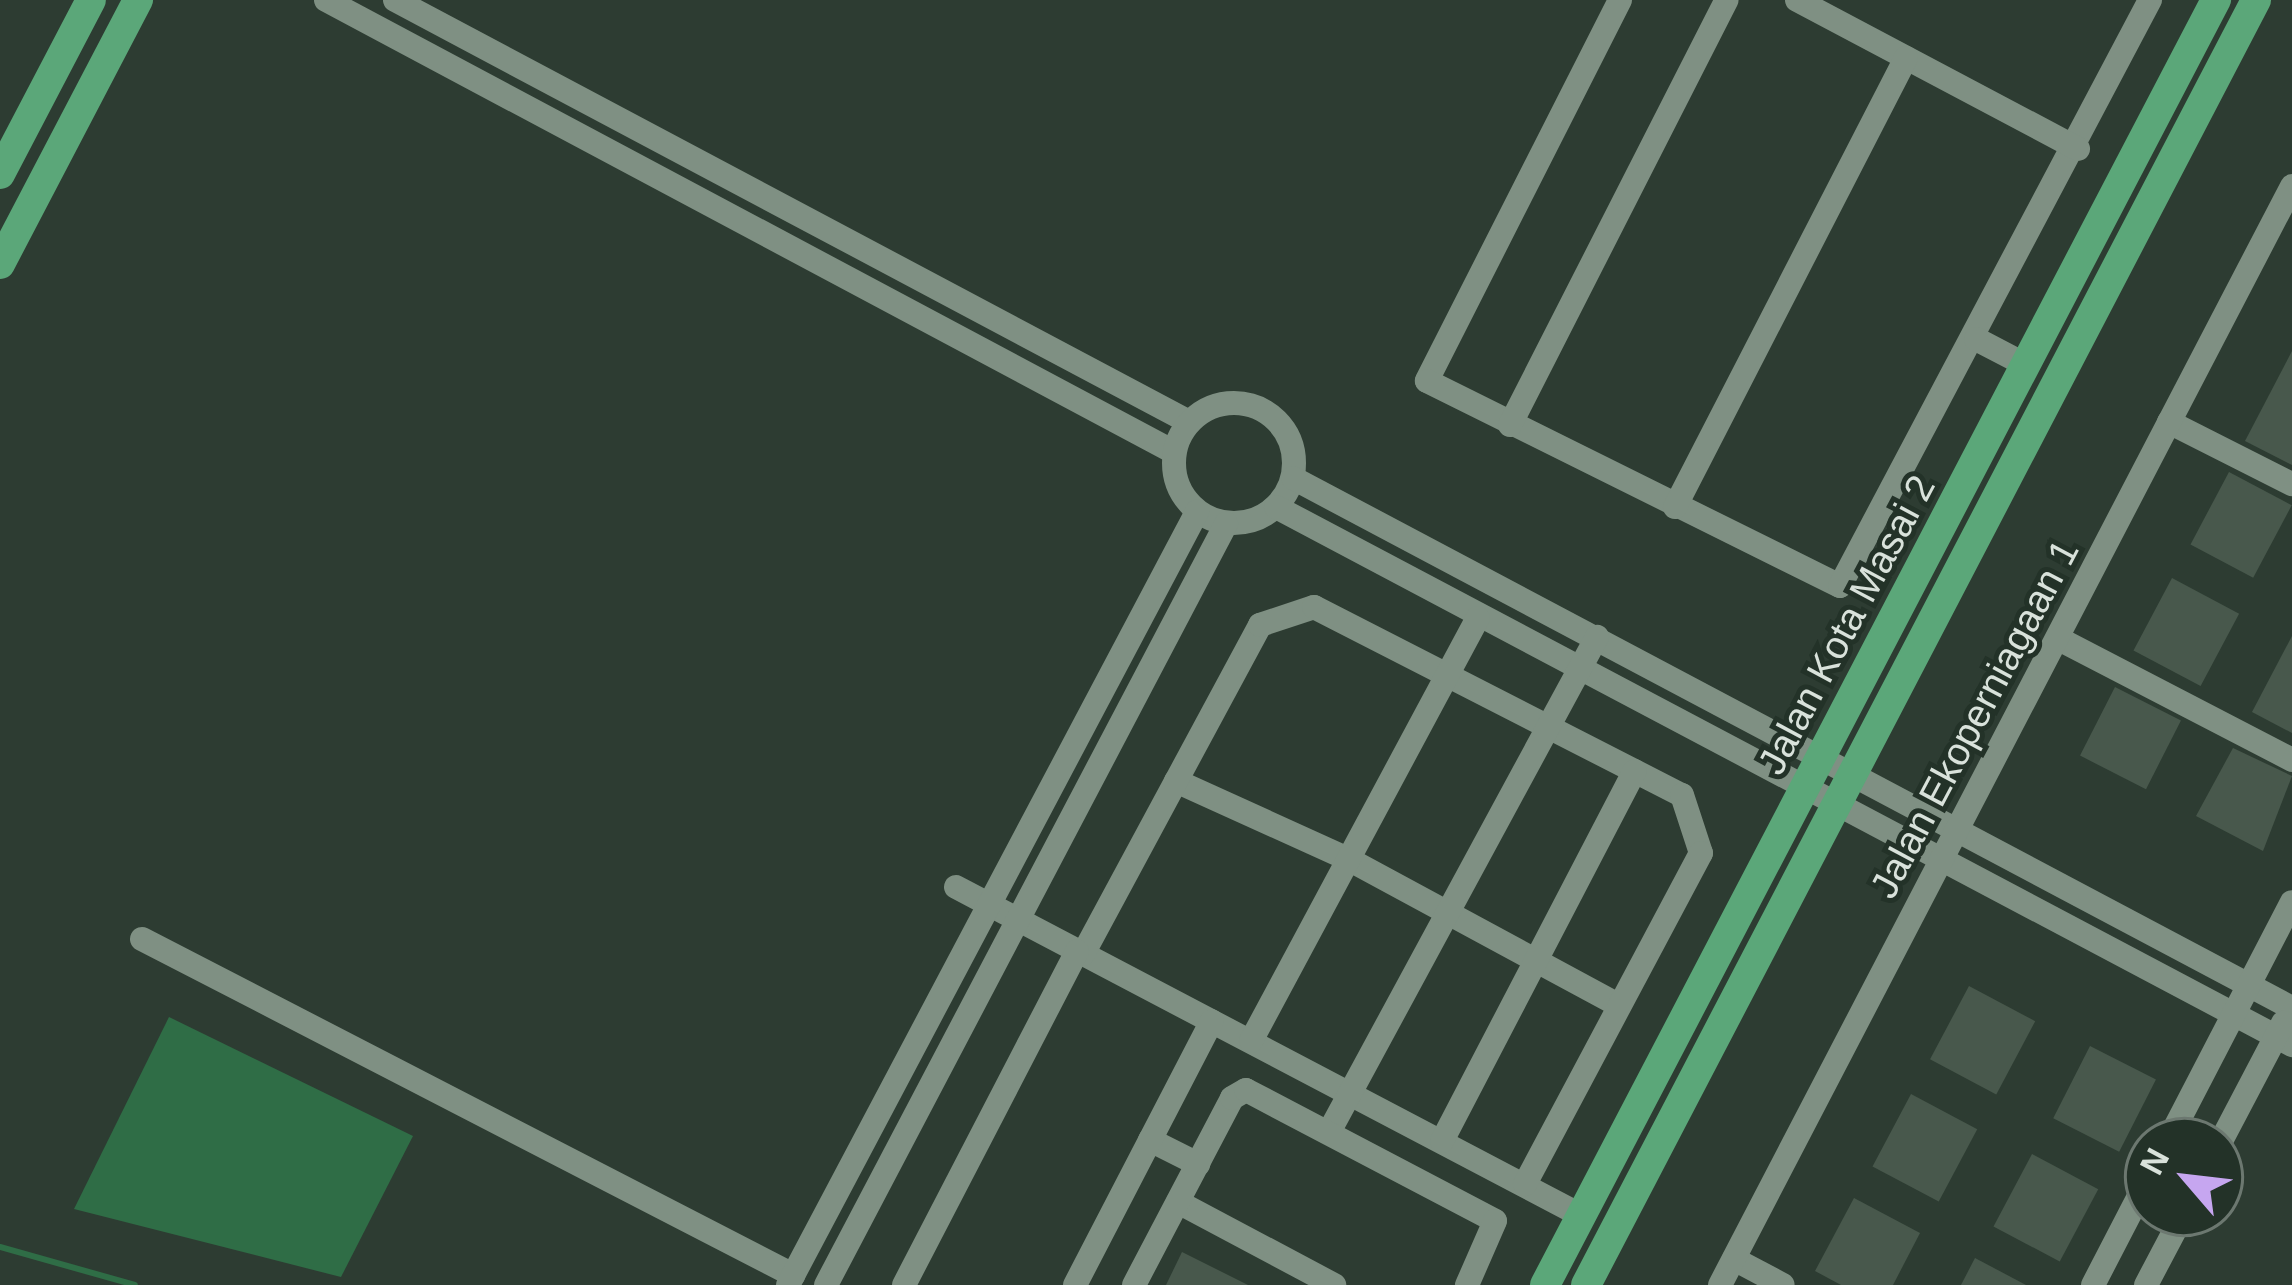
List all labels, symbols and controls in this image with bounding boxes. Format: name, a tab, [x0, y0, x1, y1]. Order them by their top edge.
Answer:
street label: Jalan Kota Masai 2	[1748, 468, 1946, 782]
street label: Jalan Ekoperniagaan 1	[1861, 532, 2089, 906]
north arrow	[2124, 1117, 2244, 1237]
text: N	[2132, 1142, 2176, 1180]

